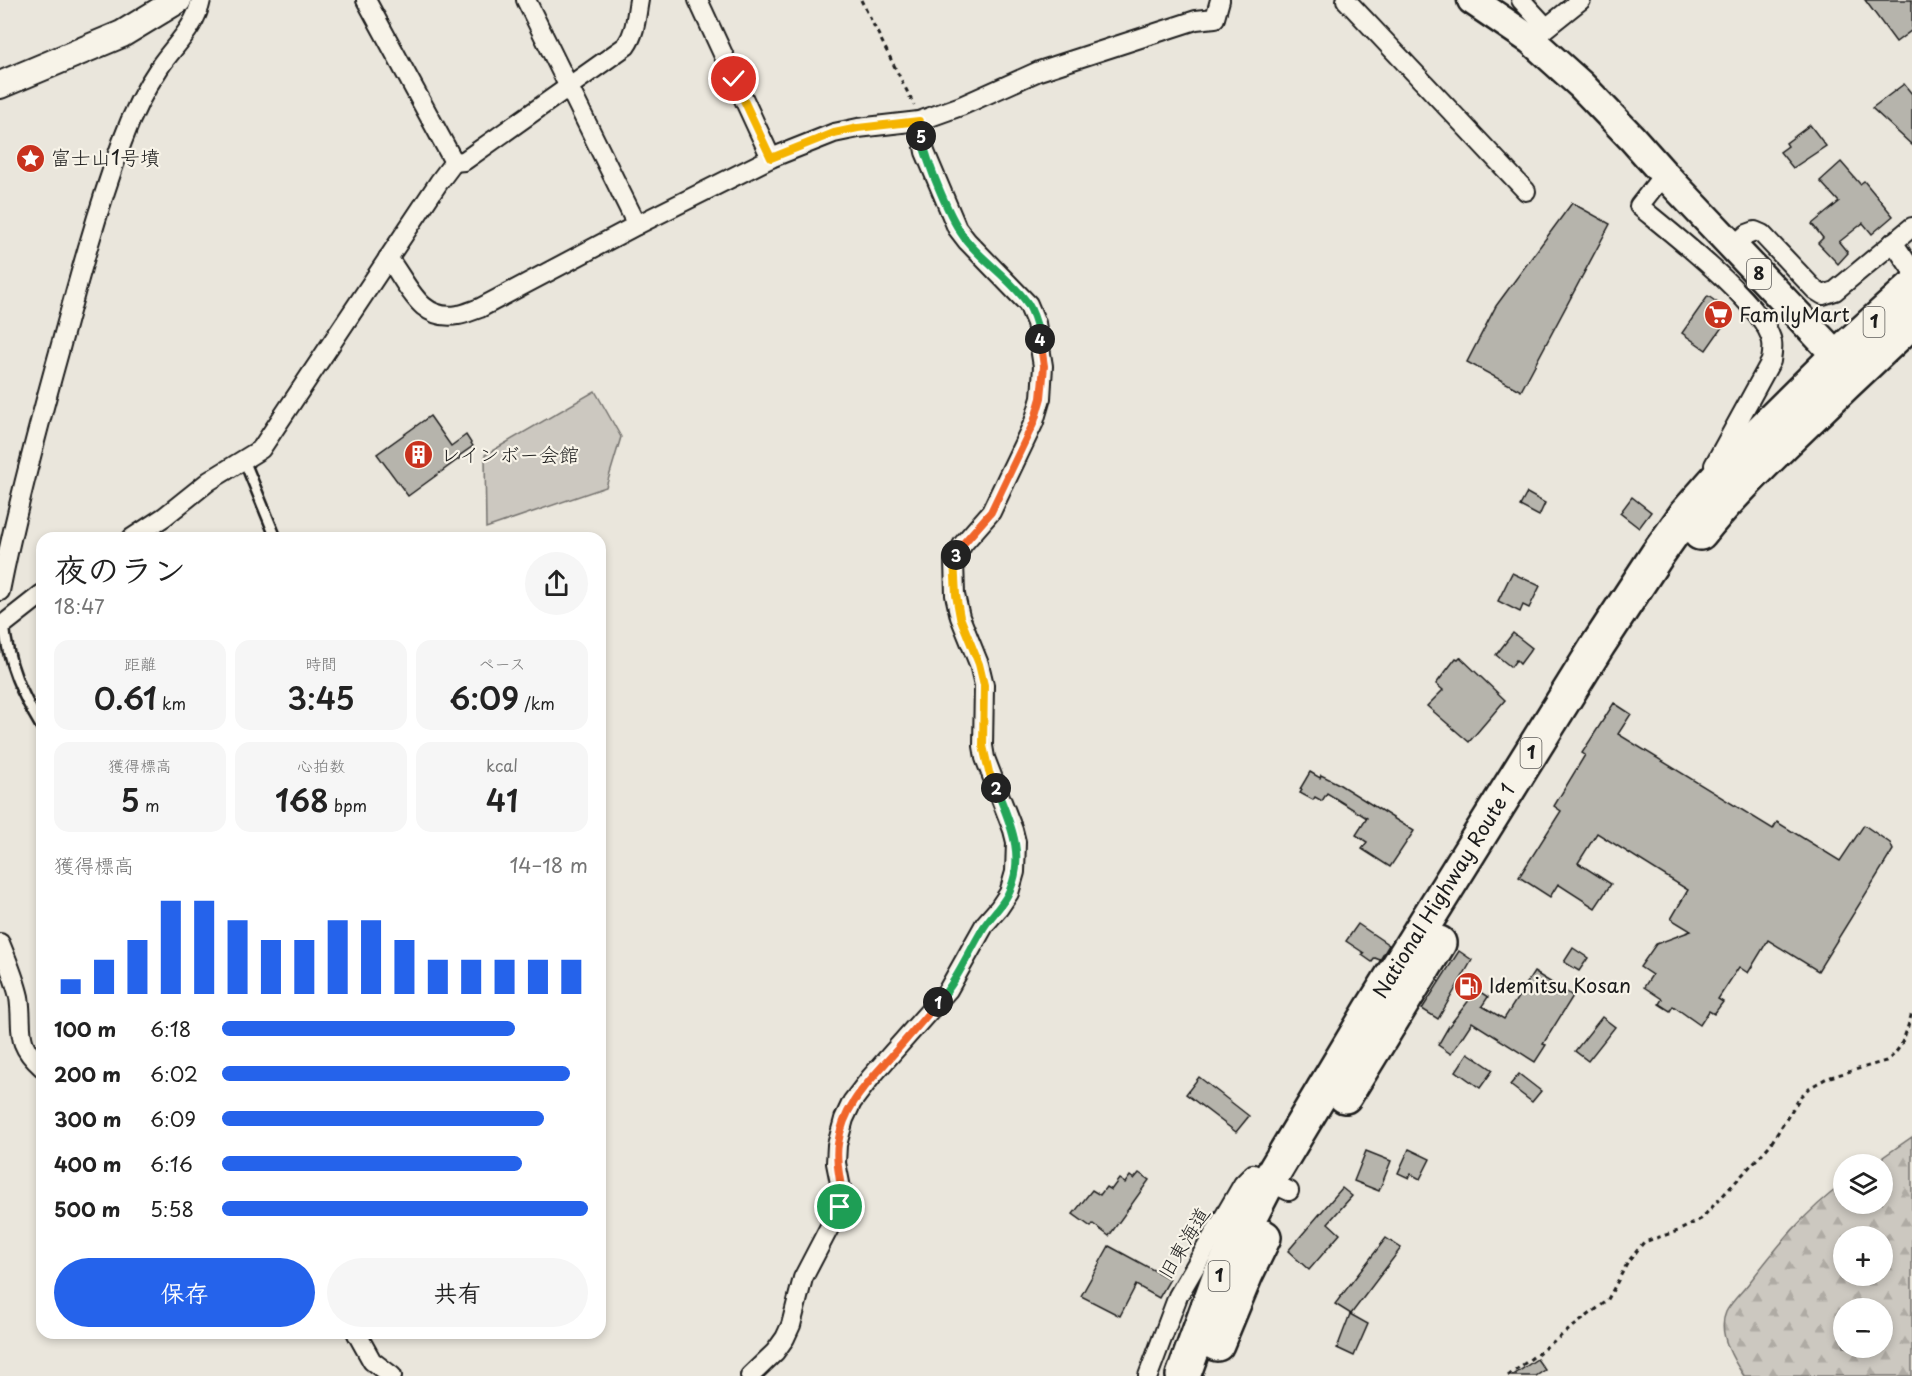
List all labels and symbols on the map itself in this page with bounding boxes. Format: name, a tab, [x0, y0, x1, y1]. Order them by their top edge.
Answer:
pin	[708, 53, 759, 104]
pin: 5	[906, 121, 936, 151]
place icon: 富士山1号墳	[14, 142, 46, 174]
place label: 富士山1号墳	[51, 142, 160, 172]
road number: 8	[1747, 259, 1771, 289]
supermarket icon: FamilyMart	[1702, 299, 1734, 331]
place label: FamilyMart	[1739, 299, 1850, 329]
road number: 1	[1864, 307, 1884, 337]
pin: 4	[1025, 324, 1055, 354]
building icon: レインボー会館	[403, 439, 435, 471]
place label: レインボー会館	[440, 439, 579, 469]
pin: 3	[941, 540, 971, 570]
road number: 1	[1520, 738, 1541, 768]
pin: 2	[981, 773, 1011, 803]
street label: National Highway Route 1	[1365, 777, 1522, 1004]
fuel station icon: Idemitsu Kosan	[1452, 970, 1484, 1002]
place label: Idemitsu Kosan	[1489, 970, 1631, 1000]
pin: 1	[923, 987, 953, 1017]
pin	[814, 1181, 865, 1232]
street label: 旧東海道	[1150, 1200, 1217, 1284]
road number: 1	[1208, 1261, 1230, 1291]

